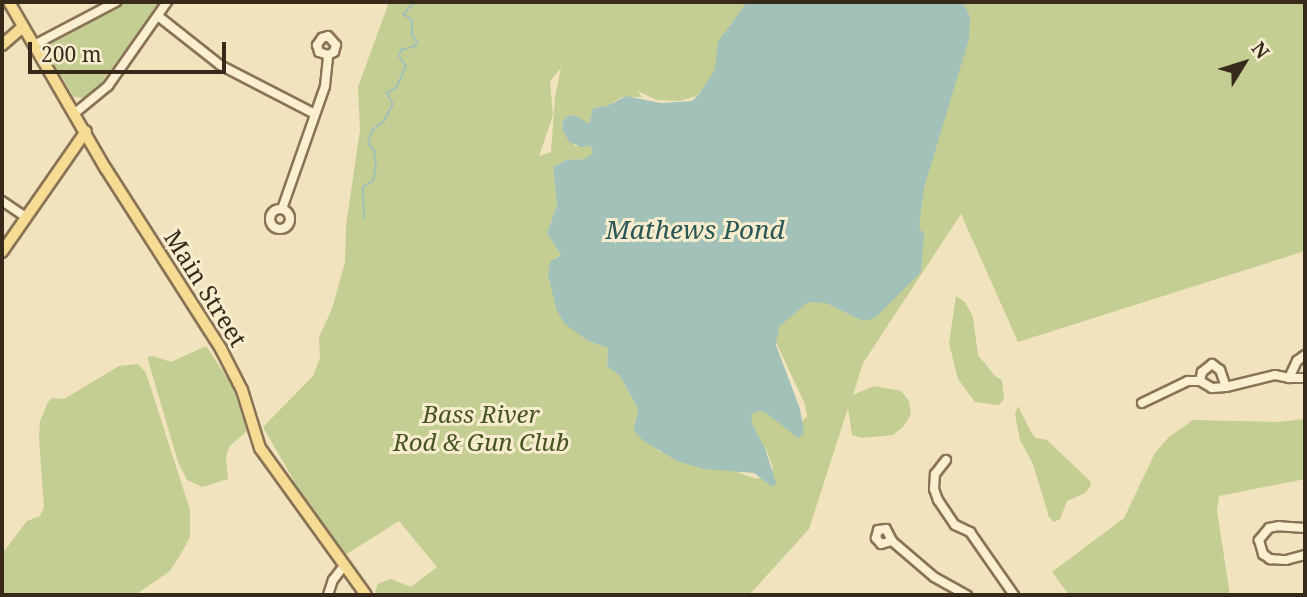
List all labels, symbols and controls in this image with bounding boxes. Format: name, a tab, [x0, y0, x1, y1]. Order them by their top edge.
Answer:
scale bar	[32, 28, 229, 72]
north arrow	[1209, 28, 1279, 98]
text: N	[1246, 36, 1275, 64]
text: 200 m	[41, 40, 102, 68]
water label: Mathews Pond	[605, 214, 785, 246]
street label: Main Street	[159, 224, 253, 352]
park label: Bass River Rod & Gun Club	[393, 400, 569, 456]

